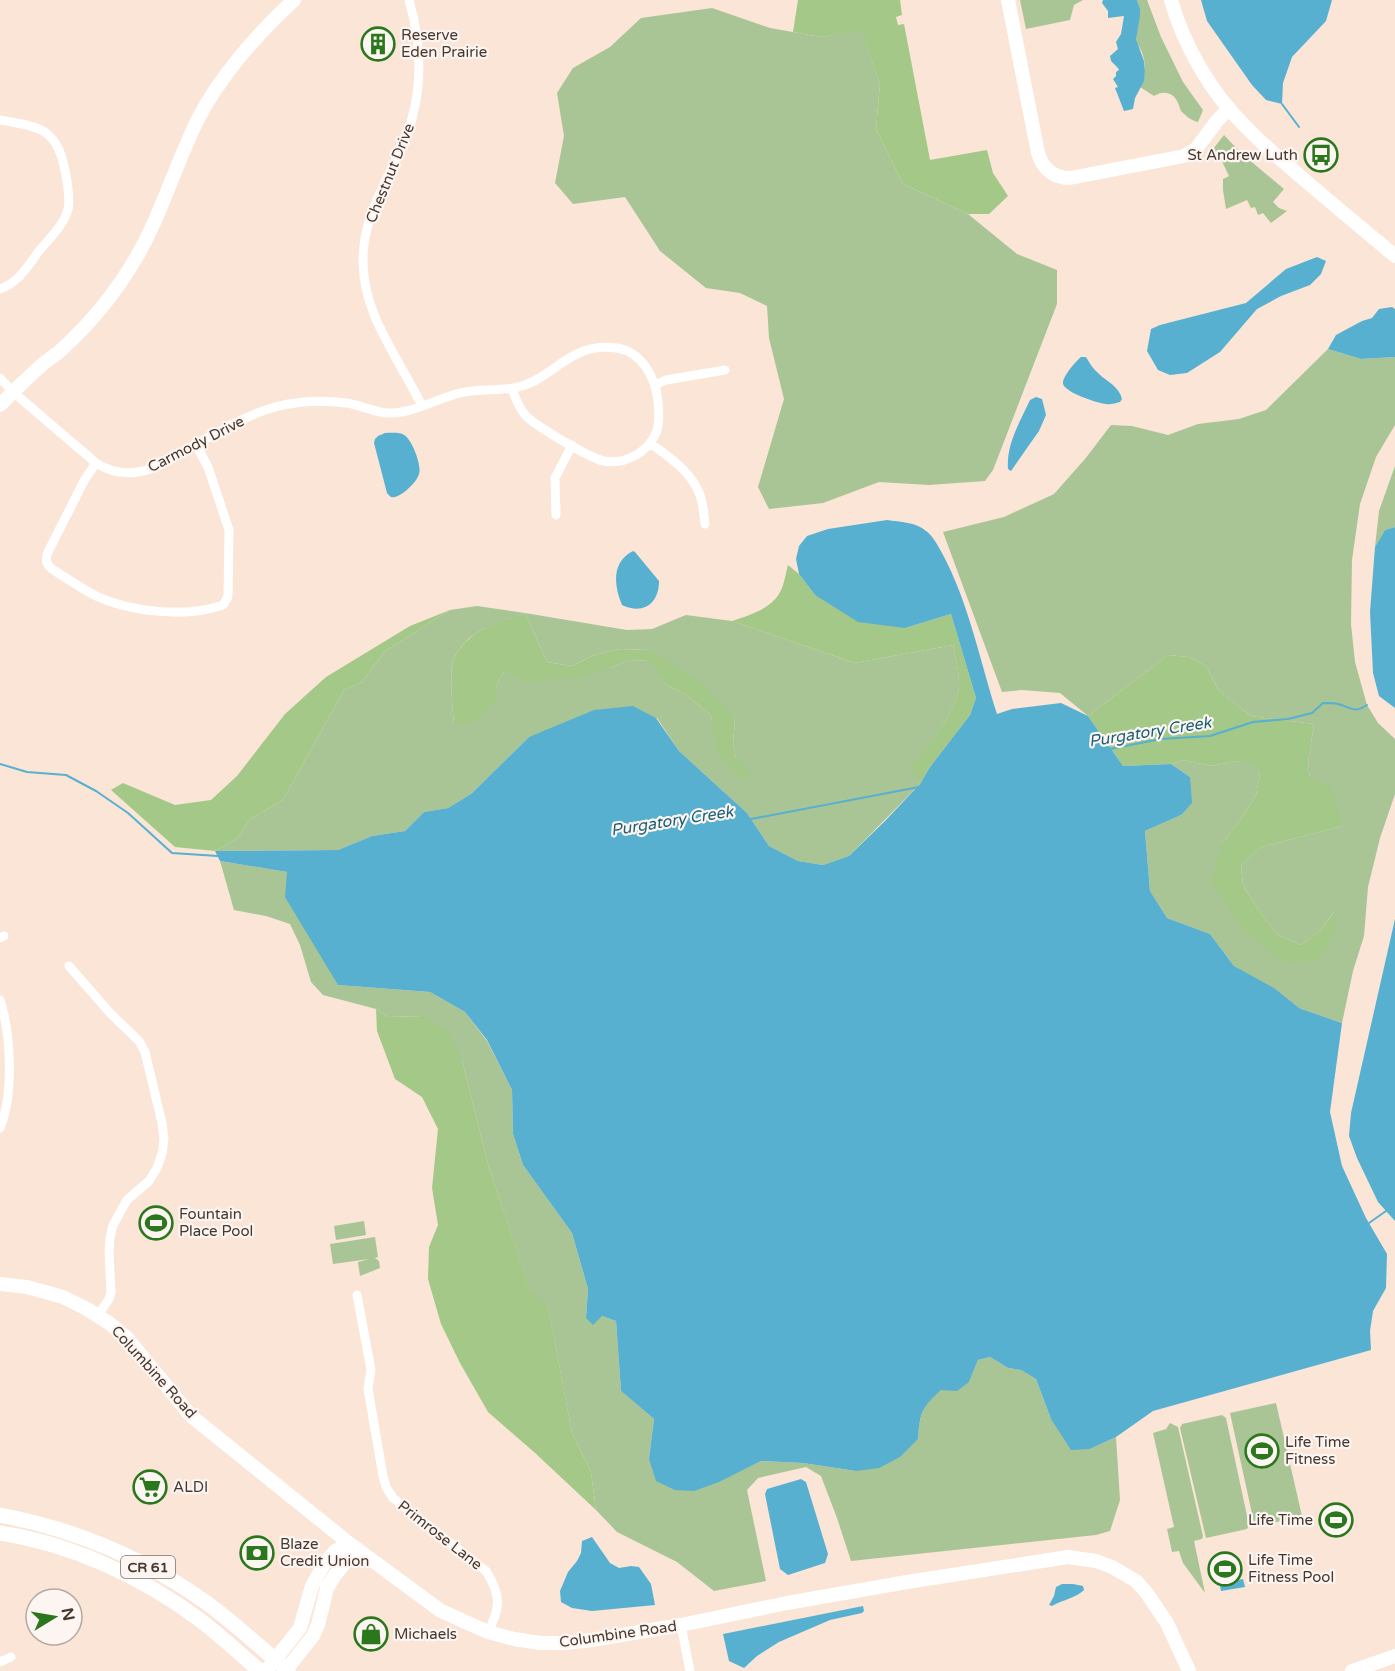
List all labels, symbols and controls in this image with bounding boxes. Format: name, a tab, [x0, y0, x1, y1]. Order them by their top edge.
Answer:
building icon: Reserve Eden Prairie	[360, 26, 396, 62]
place label: Reserve Eden Prairie	[401, 26, 487, 61]
street label: Chestnut Drive	[362, 121, 418, 225]
bus stop icon: St Andrew Luth	[1303, 137, 1339, 173]
place label: St Andrew Luth	[1187, 146, 1298, 164]
street label: Carmody Drive	[145, 412, 247, 476]
water label: Purgatory Creek	[1087, 712, 1214, 752]
water label: Purgatory Creek	[609, 801, 736, 841]
sports icon: Fountain Place Pool	[138, 1205, 174, 1241]
place label: Fountain Place Pool	[179, 1205, 253, 1240]
street label: Columbine Road	[108, 1322, 200, 1422]
sports icon: Life Time Fitness	[1244, 1433, 1280, 1469]
place label: Life Time Fitness	[1285, 1433, 1350, 1468]
supermarket icon: ALDI	[132, 1469, 168, 1505]
place label: ALDI	[173, 1478, 208, 1496]
street label: Primrose Lane	[394, 1496, 486, 1574]
sports icon: Life Time	[1318, 1502, 1354, 1538]
place label: Life Time	[1248, 1511, 1313, 1529]
bank icon: Blaze Credit Union	[239, 1535, 275, 1571]
place label: Blaze Credit Union	[280, 1535, 369, 1570]
sports icon: Life Time Fitness Pool	[1207, 1551, 1243, 1587]
place label: Life Time Fitness Pool	[1248, 1551, 1334, 1586]
road number: CR 61	[121, 1556, 175, 1578]
north arrow	[24, 1587, 84, 1647]
text: N	[57, 1606, 79, 1623]
shop icon: Michaels	[353, 1616, 389, 1652]
street label: Columbine Road	[558, 1617, 678, 1651]
place label: Michaels	[394, 1625, 457, 1643]

